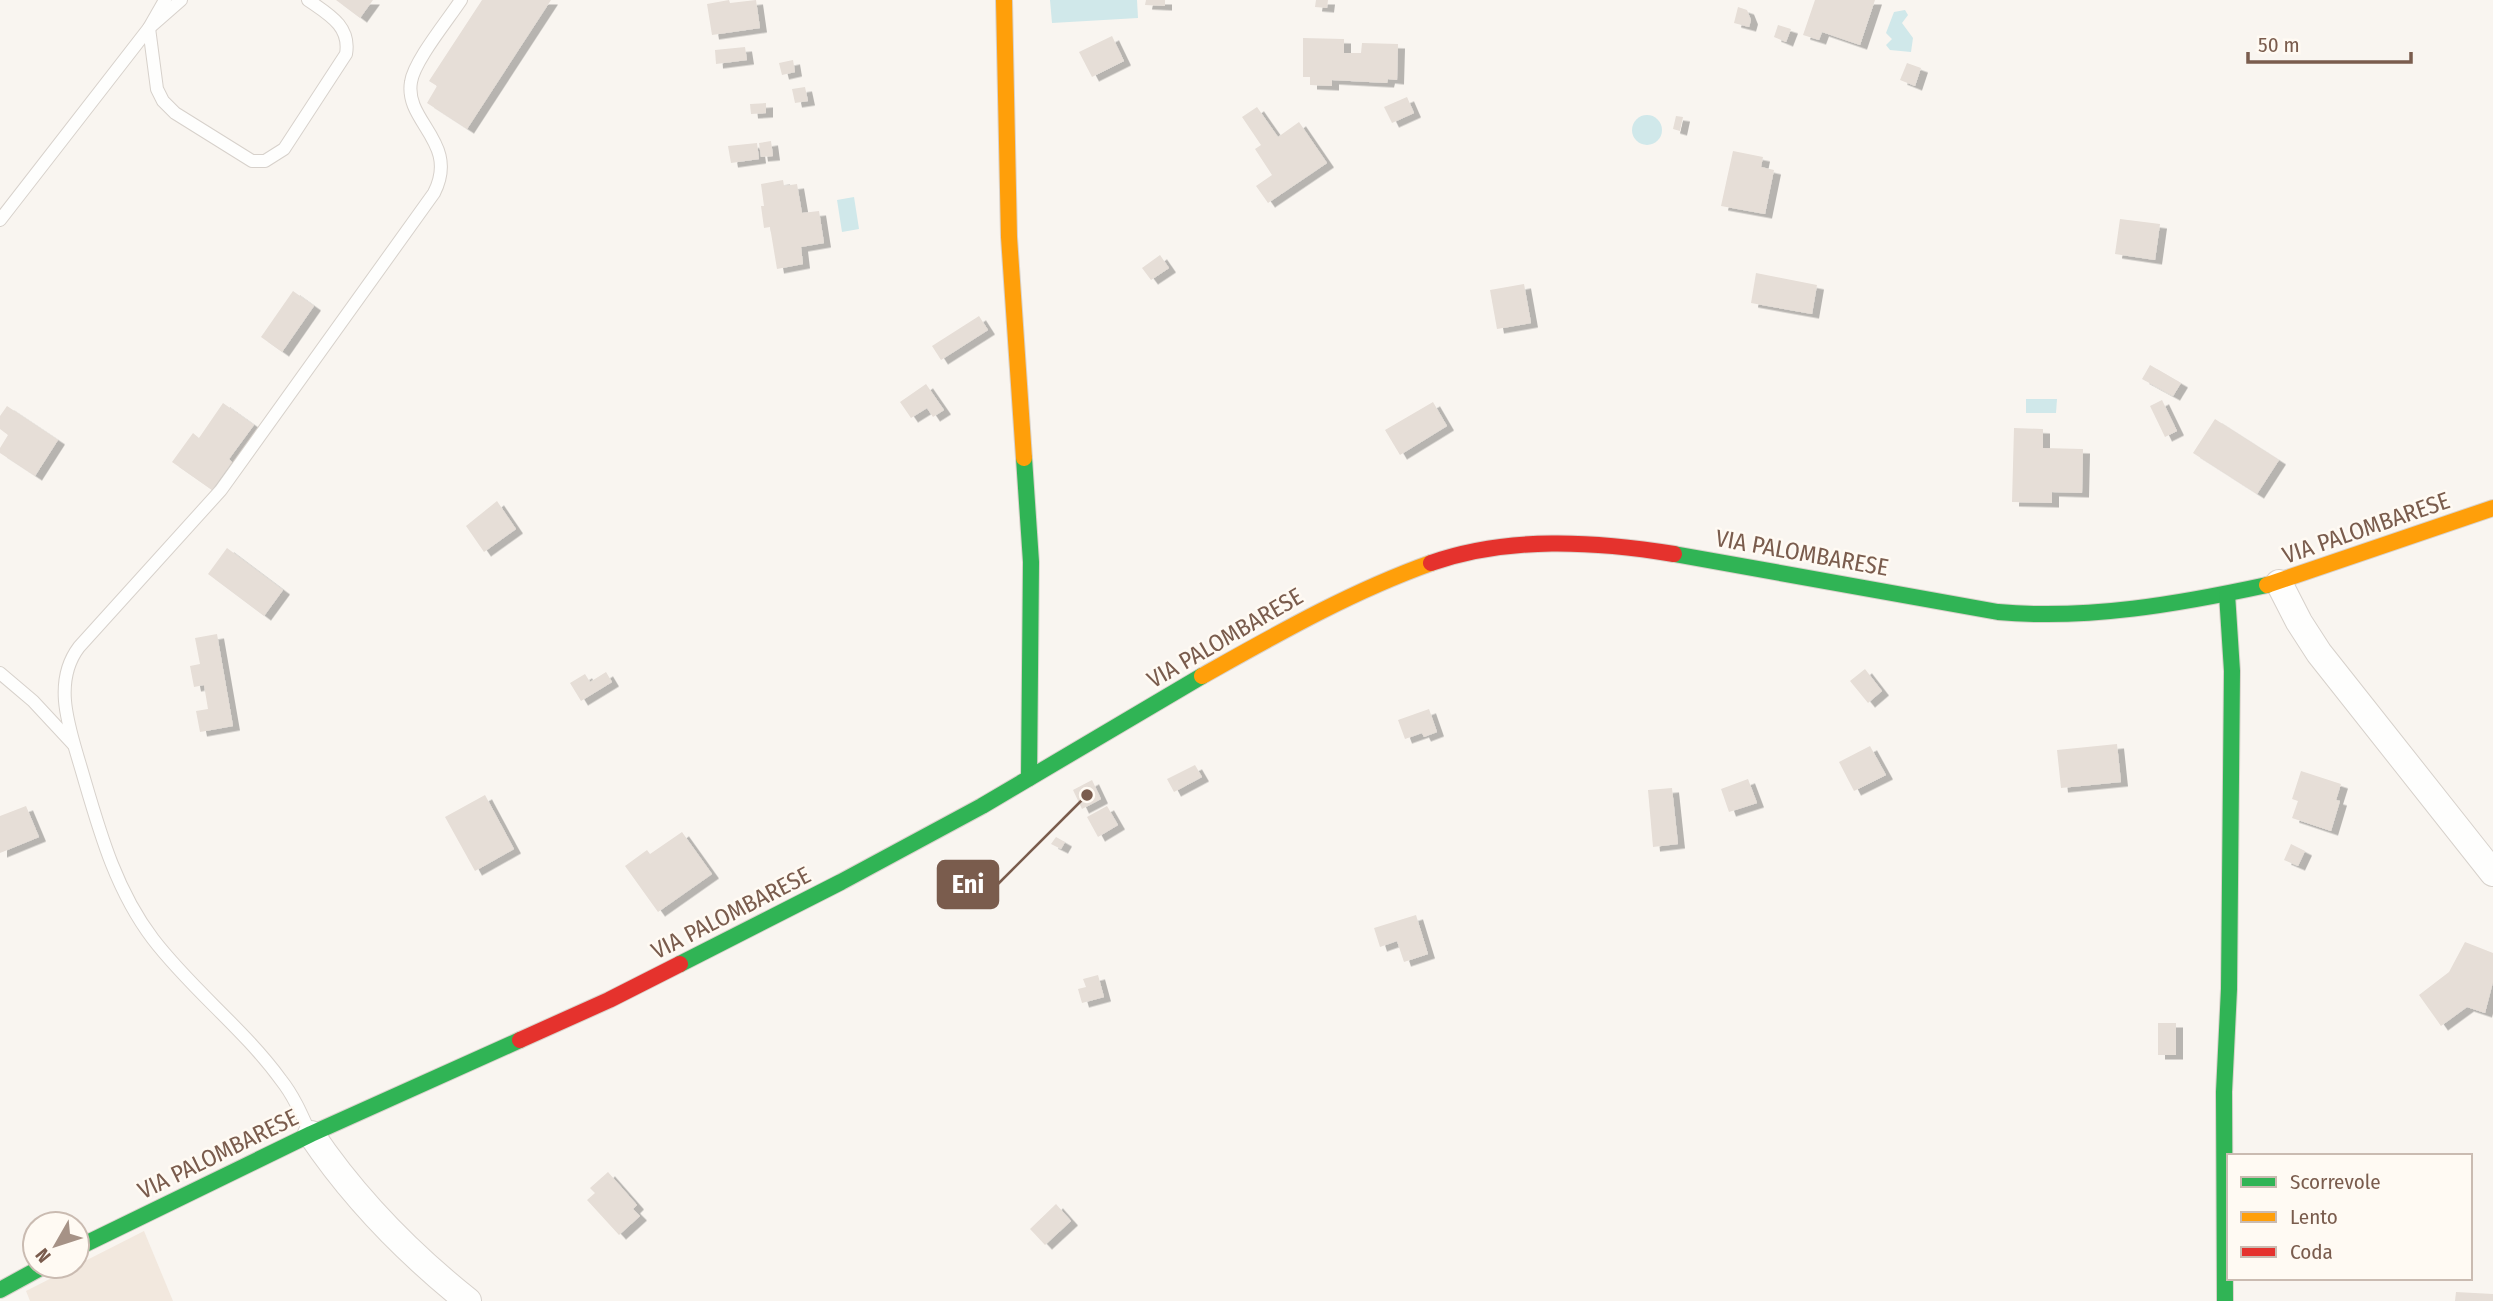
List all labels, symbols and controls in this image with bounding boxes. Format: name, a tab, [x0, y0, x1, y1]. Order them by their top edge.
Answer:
scale bar	[2248, 21, 2411, 65]
text: 50 m	[2258, 32, 2300, 58]
street label: VIA PALOMBARESE	[2279, 486, 2453, 570]
street label: VIA PALOMBARESE	[1713, 524, 1891, 582]
street label: VIA PALOMBARESE	[1142, 582, 1308, 694]
street label: VIA PALOMBARESE	[647, 861, 815, 965]
callout: Eni	[938, 861, 998, 908]
text: Eni	[952, 869, 984, 900]
street label: VIA PALOMBARESE	[133, 1103, 303, 1205]
legend	[2227, 1154, 2472, 1280]
text: Scorrevole	[2290, 1169, 2381, 1195]
text: Lento	[2290, 1204, 2338, 1230]
north arrow	[21, 1210, 91, 1280]
text: Coda	[2290, 1239, 2333, 1265]
text: N	[31, 1244, 56, 1267]

